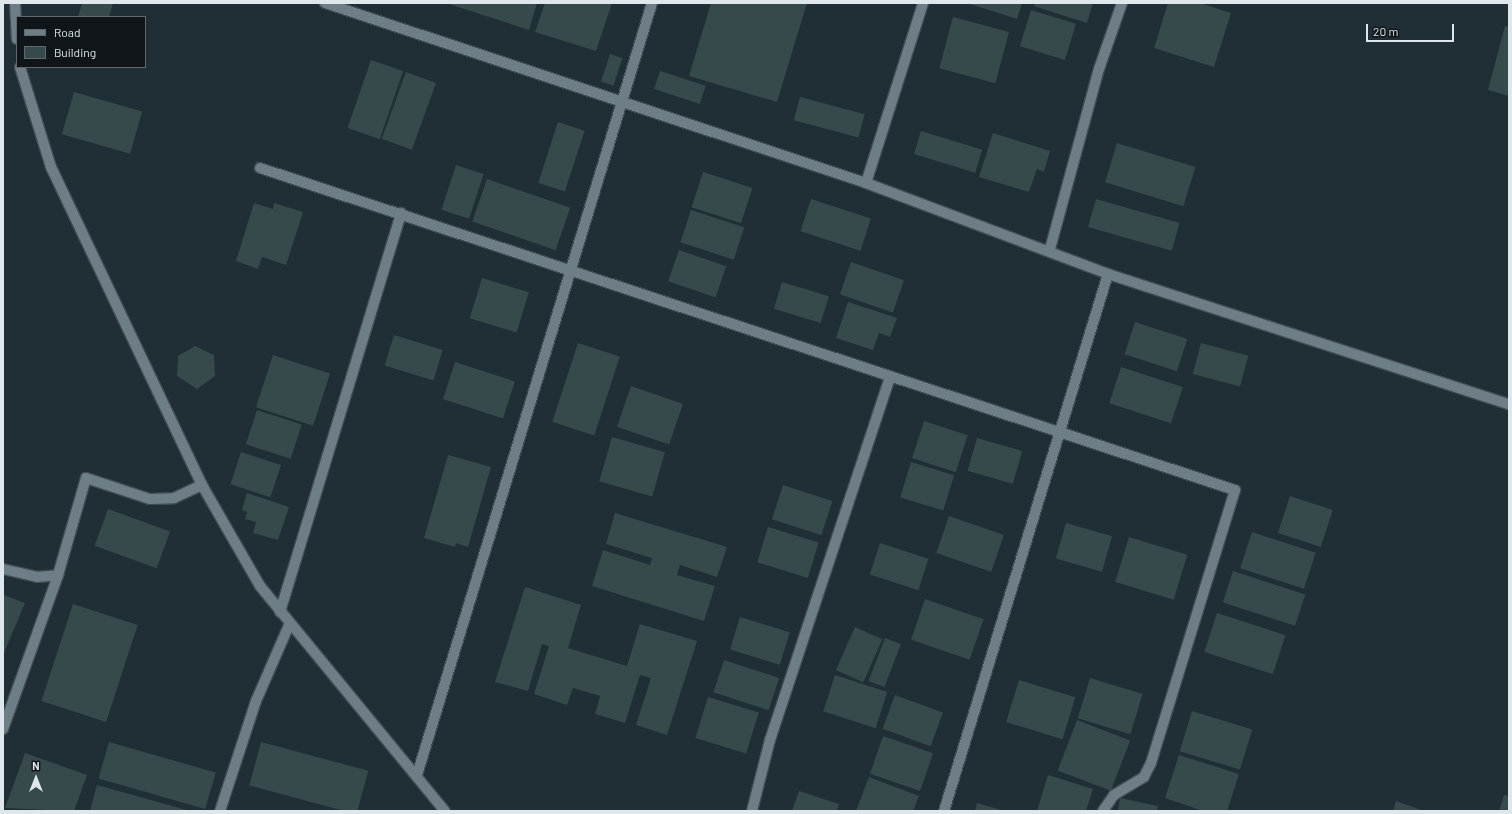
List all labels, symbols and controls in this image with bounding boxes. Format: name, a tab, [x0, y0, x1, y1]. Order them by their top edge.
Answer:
legend	[16, 16, 146, 68]
scale bar	[1368, 16, 1456, 42]
text: 20 m	[1373, 24, 1399, 38]
text: Road	[54, 25, 81, 39]
text: Building	[54, 45, 96, 59]
north arrow	[16, 758, 56, 798]
text: N	[32, 759, 40, 772]

